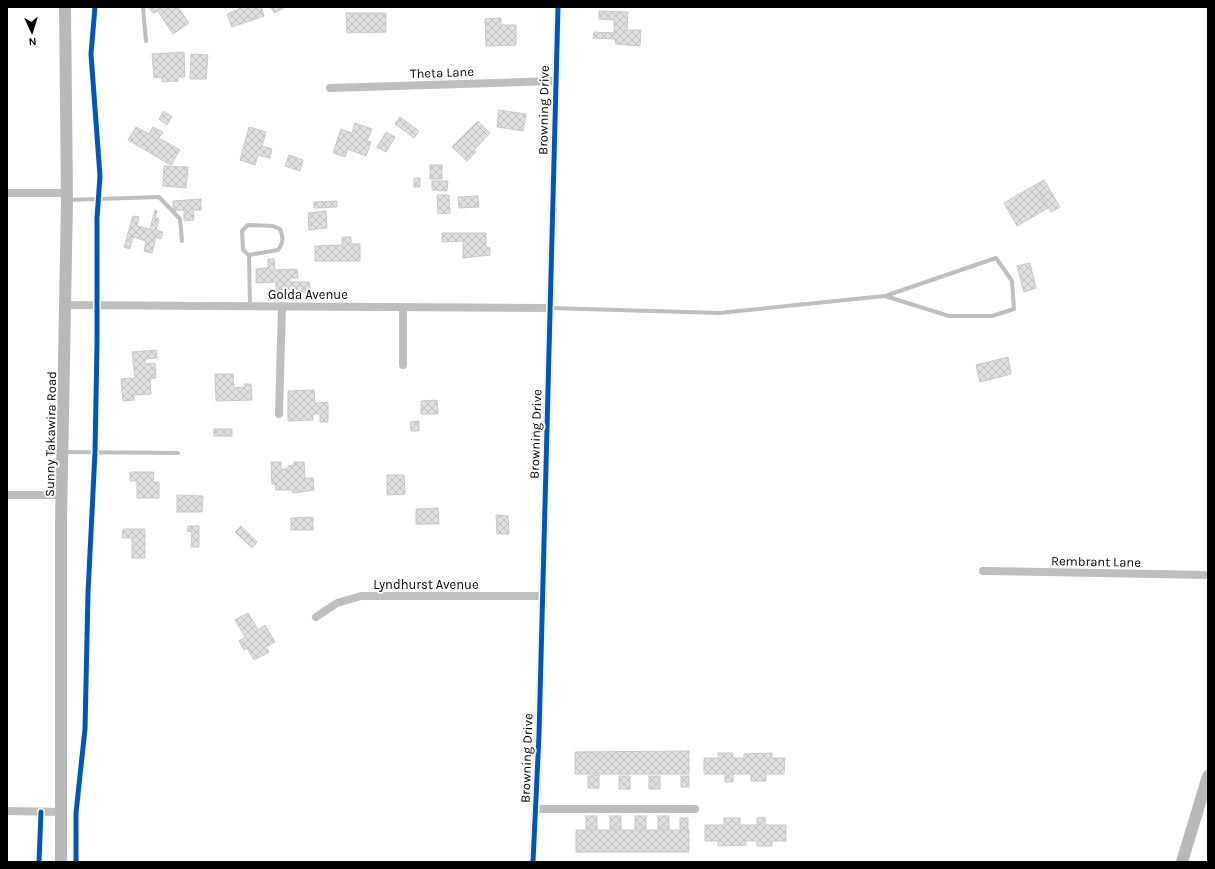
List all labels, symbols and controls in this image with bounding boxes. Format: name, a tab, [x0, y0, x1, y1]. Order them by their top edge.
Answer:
north arrow	[12, 12, 52, 52]
text: N	[28, 35, 37, 48]
street label: Theta Lane	[410, 64, 475, 81]
street label: Browning Drive	[535, 65, 552, 155]
street label: Golda Avenue	[268, 287, 348, 302]
street label: Sunny Takawira Road	[42, 371, 59, 497]
street label: Browning Drive	[526, 389, 545, 479]
street label: Rembrant Lane	[1051, 553, 1141, 570]
street label: Lyndhurst Avenue	[373, 577, 479, 592]
street label: Browning Drive	[517, 713, 536, 803]

